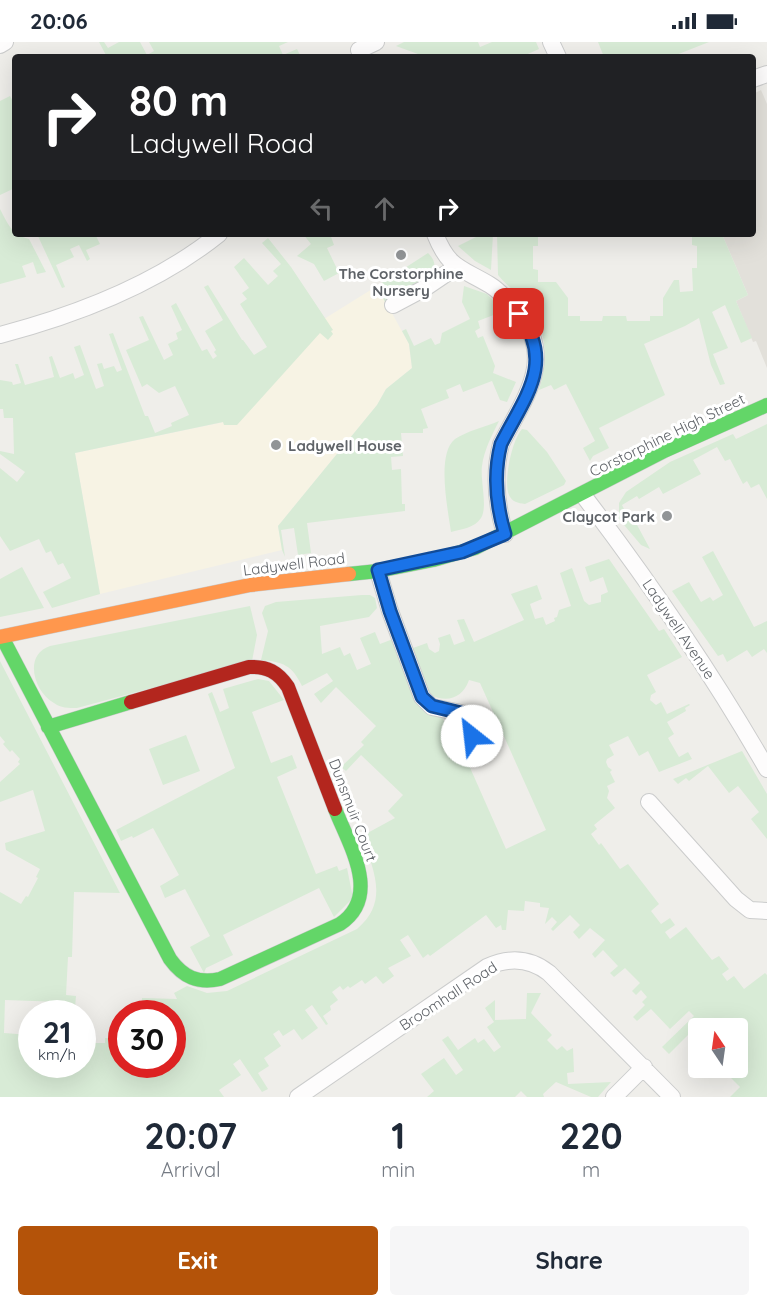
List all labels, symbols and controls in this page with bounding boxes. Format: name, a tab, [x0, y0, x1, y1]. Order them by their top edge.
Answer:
text: 20:06	[30, 7, 88, 35]
text: 80 m	[129, 74, 228, 127]
icon: right	[30, 78, 108, 156]
text: Ladywell Road	[129, 126, 314, 160]
icon: left	[305, 192, 338, 225]
icon: ahead	[368, 192, 401, 225]
icon: right	[431, 192, 464, 225]
marker: The Corstorphine Nursery	[394, 248, 408, 262]
place label: The Corstorphine Nursery	[338, 264, 464, 300]
pin	[493, 288, 544, 339]
icon: arrive	[502, 297, 535, 330]
street label: Corstorphine High Street	[586, 389, 748, 481]
place label: Ladywell House	[288, 436, 402, 455]
marker: Ladywell House	[269, 438, 283, 452]
place label: Claycot Park	[562, 507, 655, 526]
marker: Claycot Park	[660, 509, 674, 523]
street label: Ladywell Road	[242, 548, 346, 580]
street label: Ladywell Avenue	[638, 575, 720, 683]
position arrow	[440, 704, 504, 768]
street label: Dunsmuir Court	[325, 756, 381, 864]
street label: Broomhall Road	[396, 957, 500, 1035]
speed limit sign: 30	[108, 1000, 186, 1078]
text: 21	[43, 1013, 71, 1051]
north arrow	[688, 1018, 748, 1078]
map controls	[688, 1018, 748, 1078]
text: km/h	[38, 1045, 76, 1064]
text: 20:07	[144, 1113, 237, 1158]
text: 1	[391, 1113, 405, 1158]
text: 220	[560, 1113, 623, 1158]
text: Arrival	[161, 1157, 221, 1182]
text: min	[381, 1157, 415, 1182]
text: m	[582, 1157, 600, 1182]
button: Exit	[18, 1226, 378, 1295]
button: Share	[390, 1226, 749, 1295]

